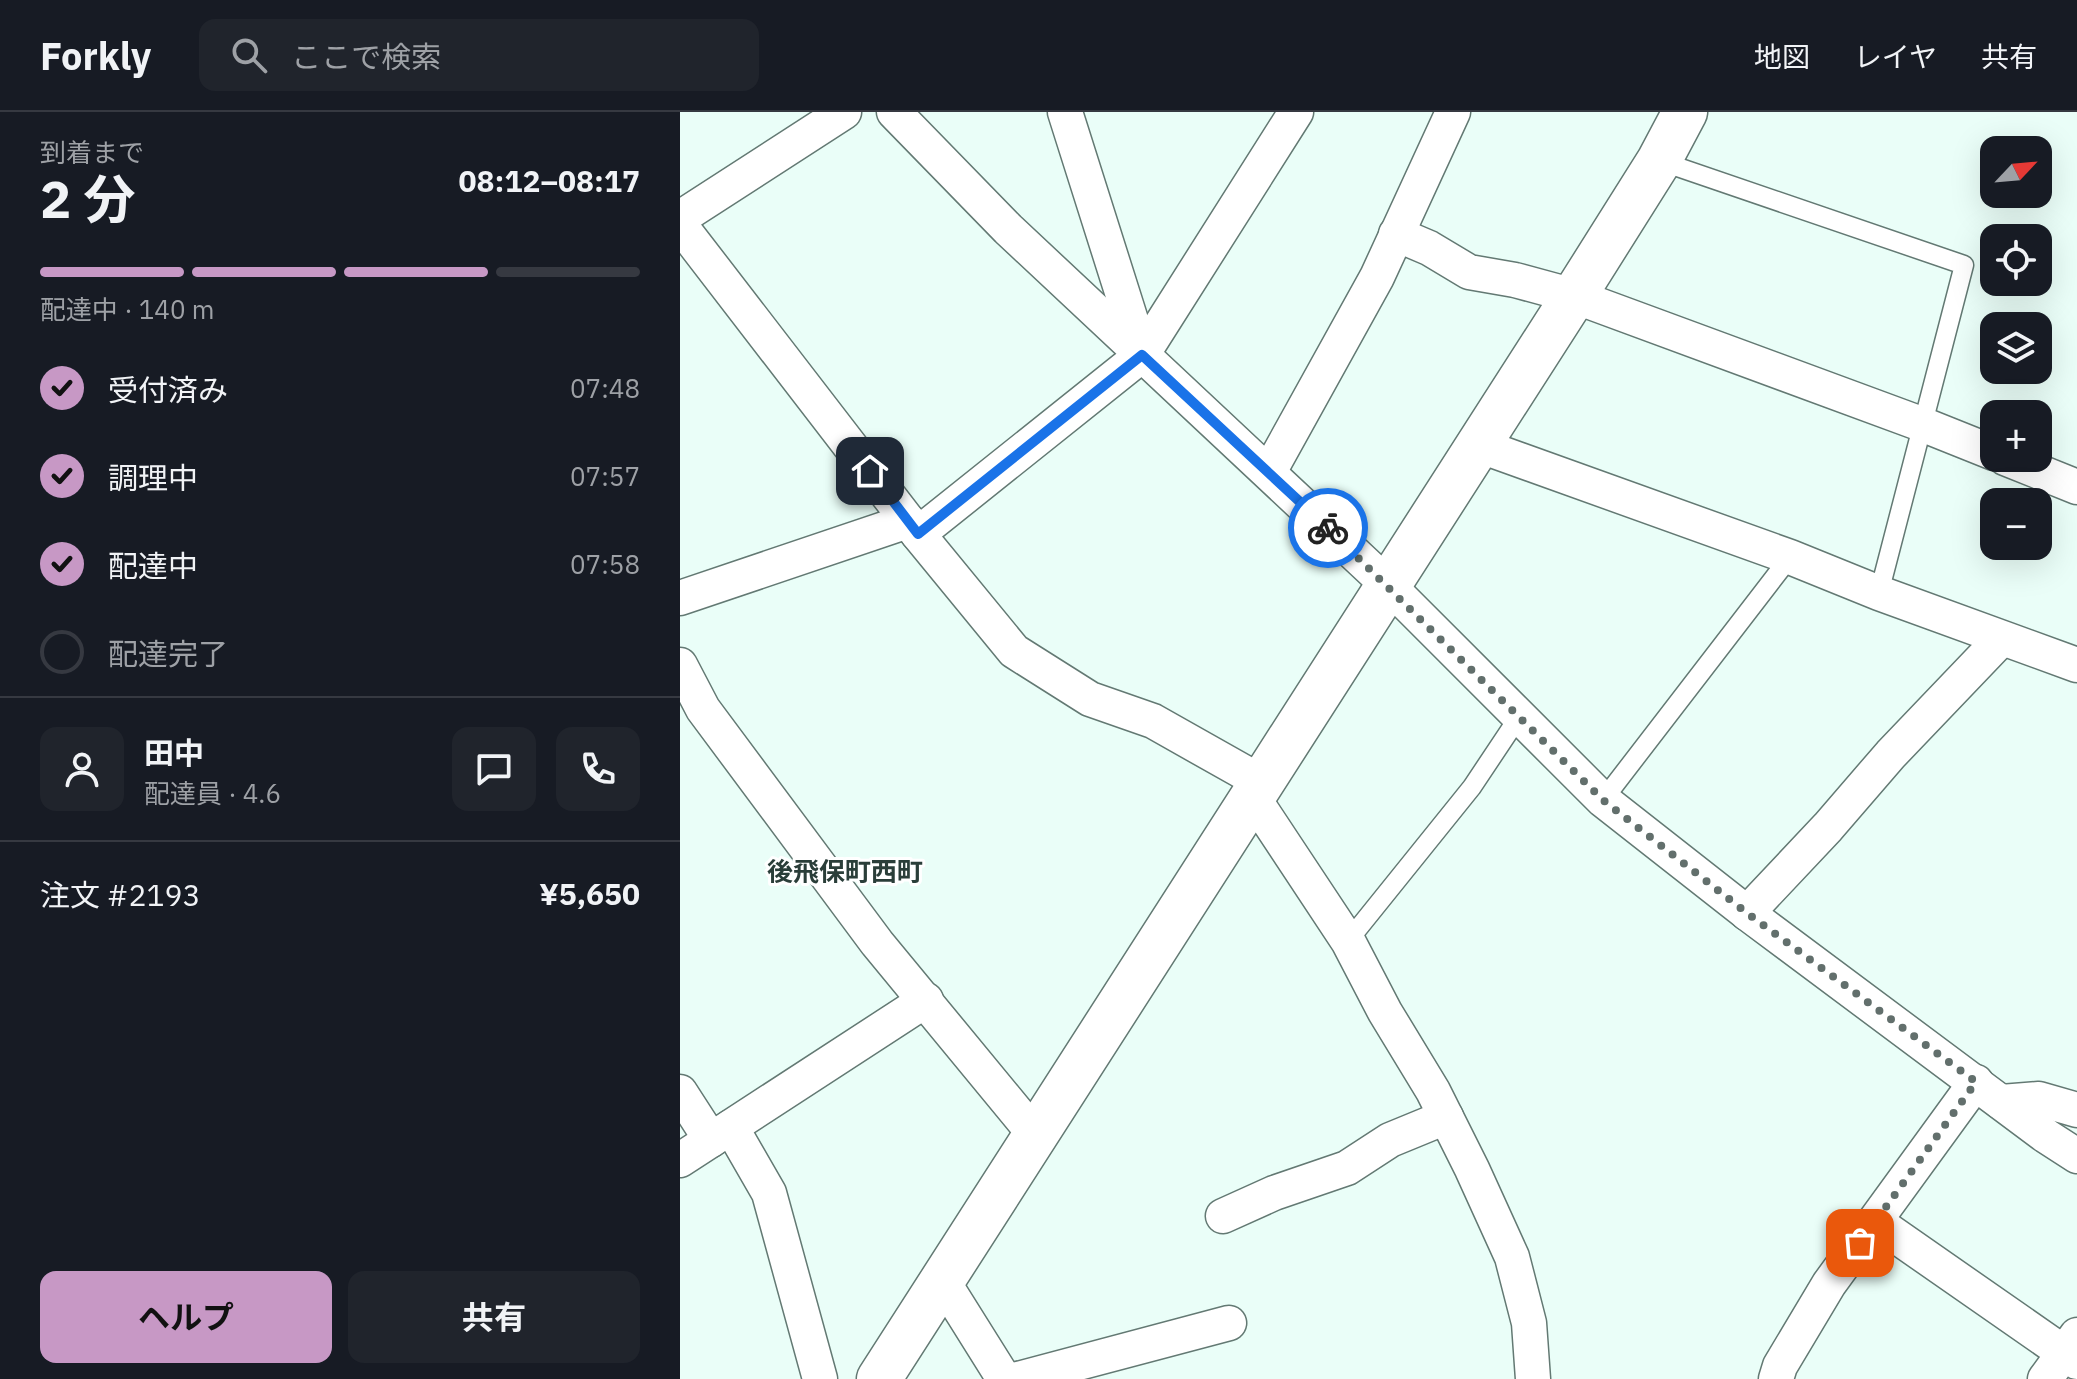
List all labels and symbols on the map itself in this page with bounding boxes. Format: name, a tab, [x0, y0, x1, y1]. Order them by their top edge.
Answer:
north arrow	[1980, 136, 2052, 208]
pin	[836, 437, 904, 505]
courier	[1288, 488, 1368, 568]
district label: 後飛保町西町	[767, 854, 923, 888]
pin	[1826, 1209, 1894, 1277]

